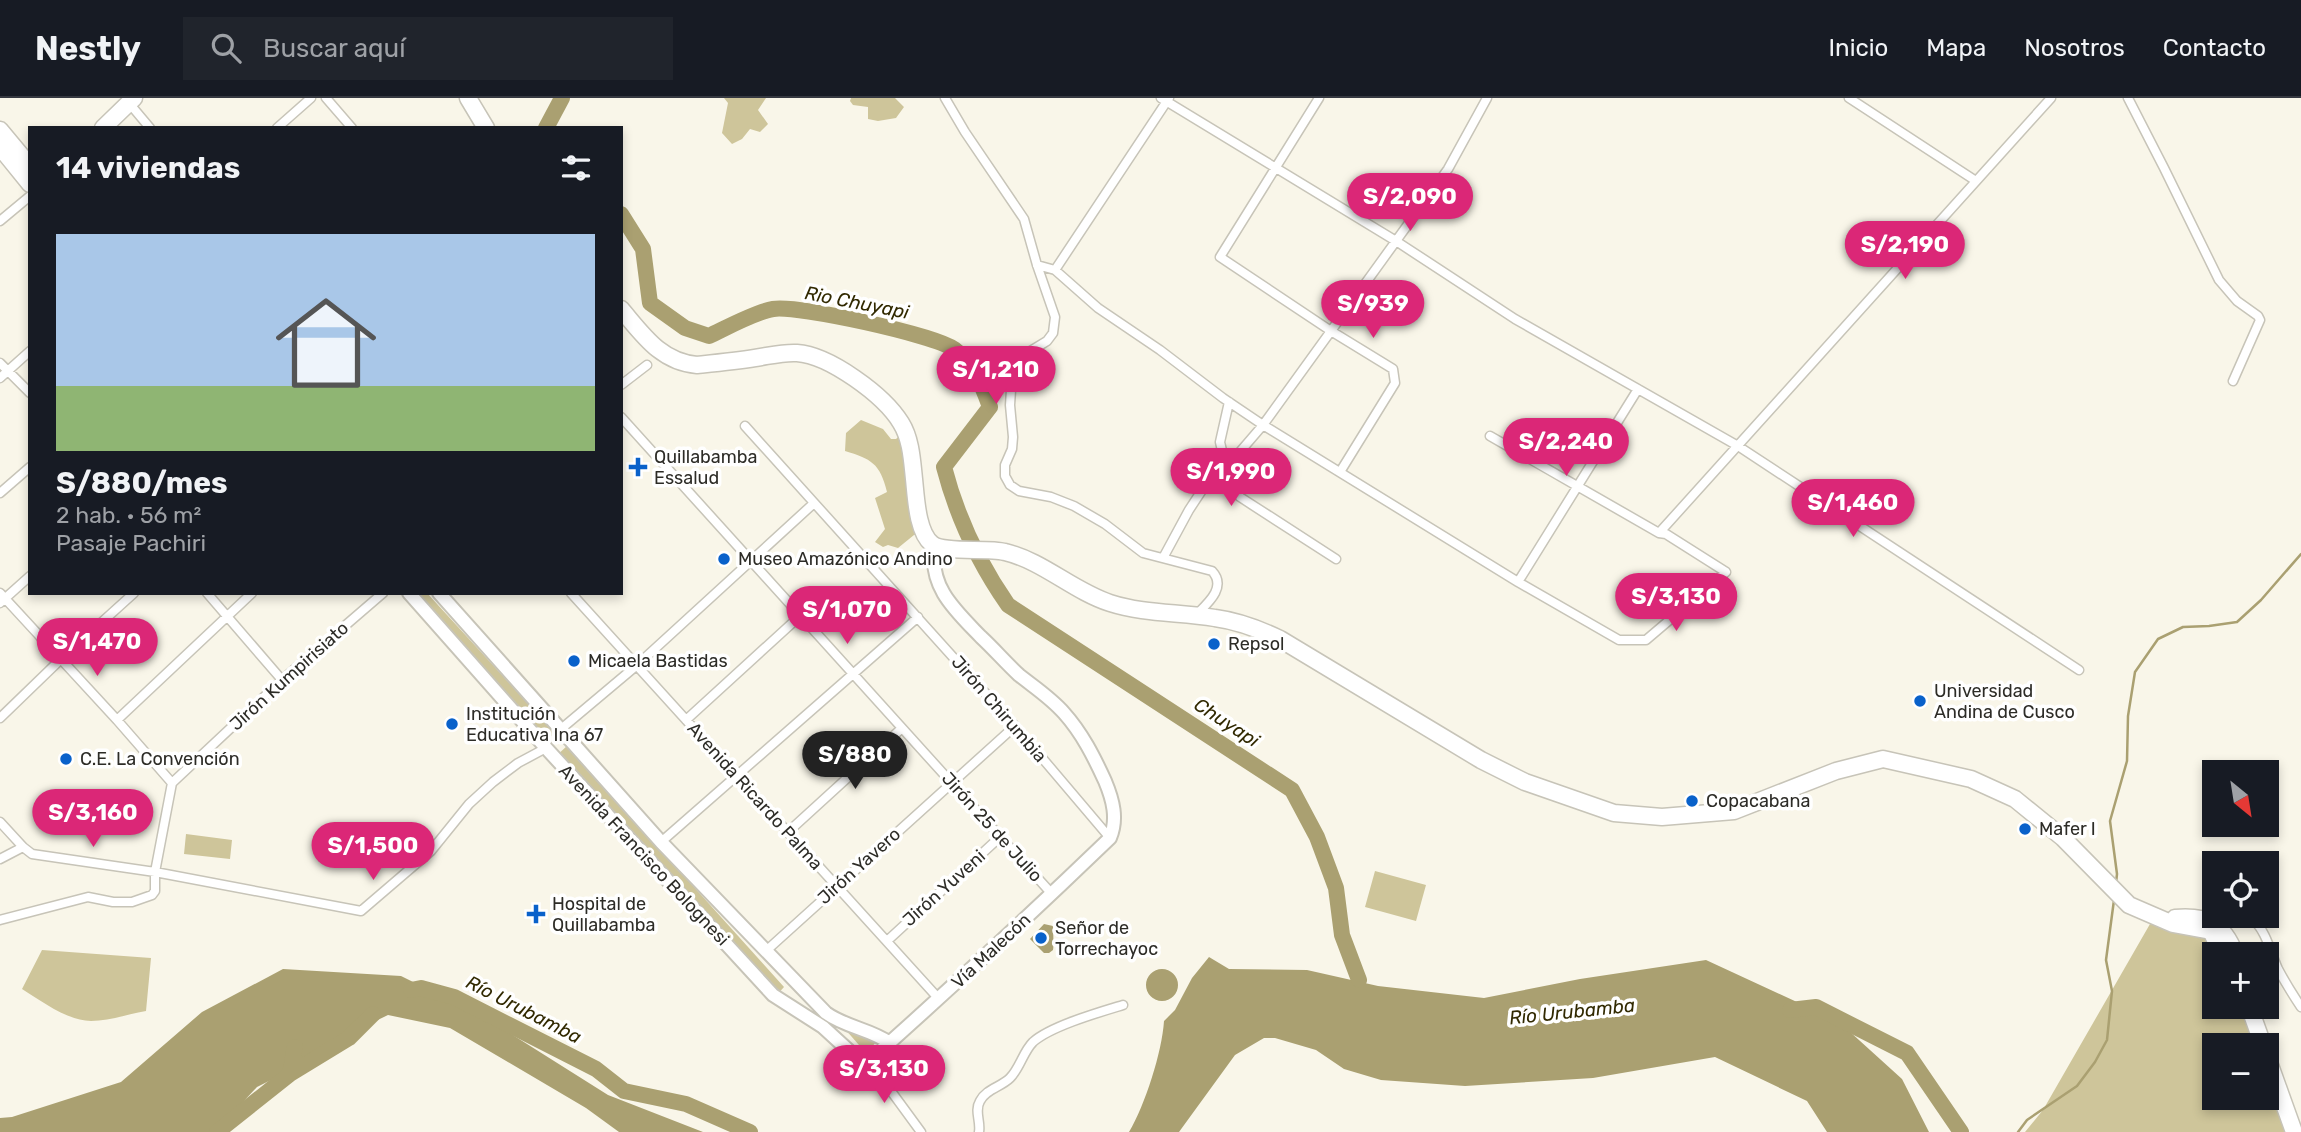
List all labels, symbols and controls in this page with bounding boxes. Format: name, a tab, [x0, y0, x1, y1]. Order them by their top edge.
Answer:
search box	[183, 17, 673, 80]
text: Nestly	[35, 29, 141, 68]
icon: search	[207, 29, 245, 67]
text: Buscar aquí	[263, 33, 405, 64]
text: Inicio	[1829, 34, 1888, 62]
text: Mapa	[1926, 34, 1986, 62]
text: Nosotros	[2024, 34, 2125, 62]
text: Contacto	[2163, 34, 2266, 62]
icon: filters	[557, 149, 595, 187]
text: 14 viviendas	[56, 150, 240, 186]
pin: S/2,090	[1345, 174, 1475, 233]
text: S/2,090	[1363, 182, 1457, 210]
pin: S/2,190	[1840, 222, 1970, 281]
text: S/2,190	[1861, 230, 1949, 258]
icon: home	[263, 280, 389, 406]
pin: S/939	[1324, 280, 1422, 340]
water label: Rio Chuyapi	[803, 281, 911, 324]
text: S/939	[1337, 289, 1409, 317]
pin: S/1,210	[931, 346, 1061, 406]
text: S/1,210	[953, 355, 1039, 383]
pin: S/2,240	[1501, 418, 1631, 478]
text: S/2,240	[1519, 427, 1613, 455]
place label: Quillabamba Essalud	[654, 446, 757, 489]
pin: S/1,990	[1166, 448, 1296, 508]
marker: Quillabamba Essalud	[628, 457, 648, 477]
text: S/1,990	[1187, 457, 1275, 485]
text: S/880/mes	[56, 465, 228, 501]
pin: S/1,460	[1788, 480, 1918, 539]
text: S/1,460	[1808, 488, 1898, 516]
text: 2 hab. · 56 m²	[56, 501, 201, 529]
text: Pasaje Pachiri	[56, 529, 206, 557]
place label: Museo Amazónico Andino	[738, 548, 953, 570]
marker: Museo Amazónico Andino	[716, 551, 732, 567]
pin: S/3,130	[1611, 574, 1741, 633]
text: S/3,130	[1631, 582, 1721, 610]
pin: S/1,070	[782, 587, 912, 646]
text: S/1,070	[802, 595, 892, 623]
street label: Jirón Kumpirisiato	[225, 617, 353, 735]
pin: S/1,470	[32, 618, 162, 678]
text: S/1,470	[53, 627, 141, 655]
place label: Repsol	[1228, 633, 1284, 655]
marker: Repsol	[1206, 636, 1222, 652]
place label: Micaela Bastidas	[588, 650, 728, 672]
street label: Jirón Chirumbia	[947, 651, 1051, 767]
marker: Micaela Bastidas	[566, 653, 582, 669]
place label: Universidad Andina de Cusco	[1934, 680, 2075, 723]
water label: Chuyapi	[1190, 693, 1264, 752]
marker: Universidad Andina de Cusco	[1912, 693, 1928, 709]
place label: Institución Educativa Ina 67	[466, 703, 603, 746]
marker: Institución Educativa Ina 67	[444, 716, 460, 732]
street label: Avenida Ricardo Palma	[683, 718, 827, 874]
pin: S/880	[806, 732, 904, 791]
text: S/880	[818, 740, 892, 768]
place label: C.E. La Convención	[80, 748, 240, 770]
marker: C.E. La Convención	[58, 751, 74, 767]
street label: Avenida Francisco Bolognesi	[554, 760, 734, 950]
north arrow	[2202, 760, 2278, 836]
map controls	[2202, 760, 2279, 1110]
street label: Jirón 25 de Julio	[937, 768, 1047, 886]
pin: S/3,160	[28, 790, 158, 849]
place label: Copacabana	[1706, 790, 1810, 812]
marker: Copacabana	[1684, 793, 1700, 809]
text: S/3,160	[48, 798, 138, 826]
place label: Mafer I	[2039, 818, 2096, 840]
marker: Mafer I	[2017, 821, 2033, 837]
pin: S/1,500	[308, 822, 438, 882]
street label: Jirón Yavero	[813, 823, 905, 909]
text: S/1,500	[328, 831, 418, 859]
street label: Jirón Yuveni	[898, 845, 990, 931]
button: locate	[2202, 851, 2279, 928]
place label: Hospital de Quillabamba	[552, 893, 655, 936]
marker: Hospital de Quillabamba	[526, 904, 546, 924]
street label: Vía Malecón	[947, 909, 1035, 993]
place label: Señor de Torrechayoc	[1055, 917, 1158, 960]
marker: Señor de Torrechayoc	[1033, 930, 1049, 946]
button: +	[2202, 942, 2279, 1019]
water label: Río Urubamba	[462, 971, 585, 1048]
water label: Río Urubamba	[1508, 993, 1636, 1030]
button: −	[2202, 1033, 2279, 1110]
pin: S/3,130	[819, 1046, 949, 1105]
text: S/3,130	[839, 1054, 929, 1082]

